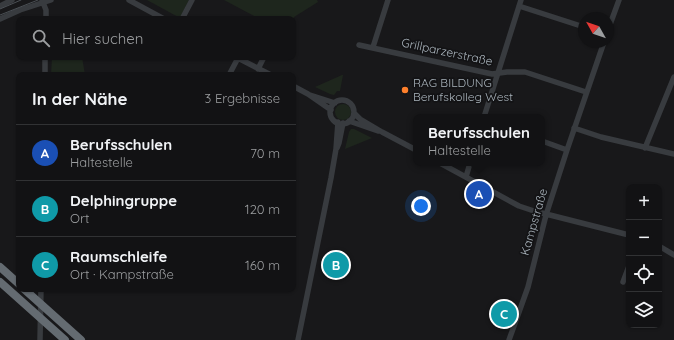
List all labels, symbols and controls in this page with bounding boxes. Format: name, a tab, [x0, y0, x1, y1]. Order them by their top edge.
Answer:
north arrow	[578, 12, 614, 48]
search box	[16, 16, 296, 60]
icon: search	[30, 27, 52, 49]
text: Hier suchen	[62, 29, 143, 48]
street label: Grillparzerstraße	[400, 35, 494, 69]
place label: RAG BILDUNG Berufskolleg West	[413, 75, 513, 104]
marker: RAG BILDUNG Berufskolleg West	[400, 85, 410, 95]
text: In der Nähe	[32, 88, 128, 109]
text: 3 Ergebnisse	[205, 90, 280, 106]
popup	[413, 114, 545, 166]
text: Berufsschulen	[428, 123, 530, 142]
text: Berufsschulen	[70, 135, 172, 154]
text: Haltestelle	[428, 142, 491, 158]
text: A	[41, 145, 49, 161]
text: 70 m	[250, 145, 280, 161]
text: Haltestelle	[70, 154, 133, 170]
pin: A	[466, 179, 492, 209]
map controls	[626, 184, 662, 328]
button: +	[626, 184, 662, 220]
street label: Kampstraße	[517, 186, 550, 257]
text: Delphingruppe	[70, 191, 177, 210]
your location	[411, 196, 431, 216]
text: B	[41, 201, 49, 217]
text: 120 m	[245, 201, 280, 217]
text: Ort	[70, 210, 89, 226]
button: −	[626, 220, 662, 256]
text: Raumschleife	[70, 247, 167, 266]
pin: B	[323, 250, 349, 280]
button: locate	[626, 256, 662, 292]
text: C	[41, 257, 49, 273]
text: 160 m	[245, 257, 280, 273]
text: Ort · Kampstraße	[70, 266, 174, 282]
button: layers	[626, 292, 662, 328]
pin: C	[491, 299, 517, 329]

